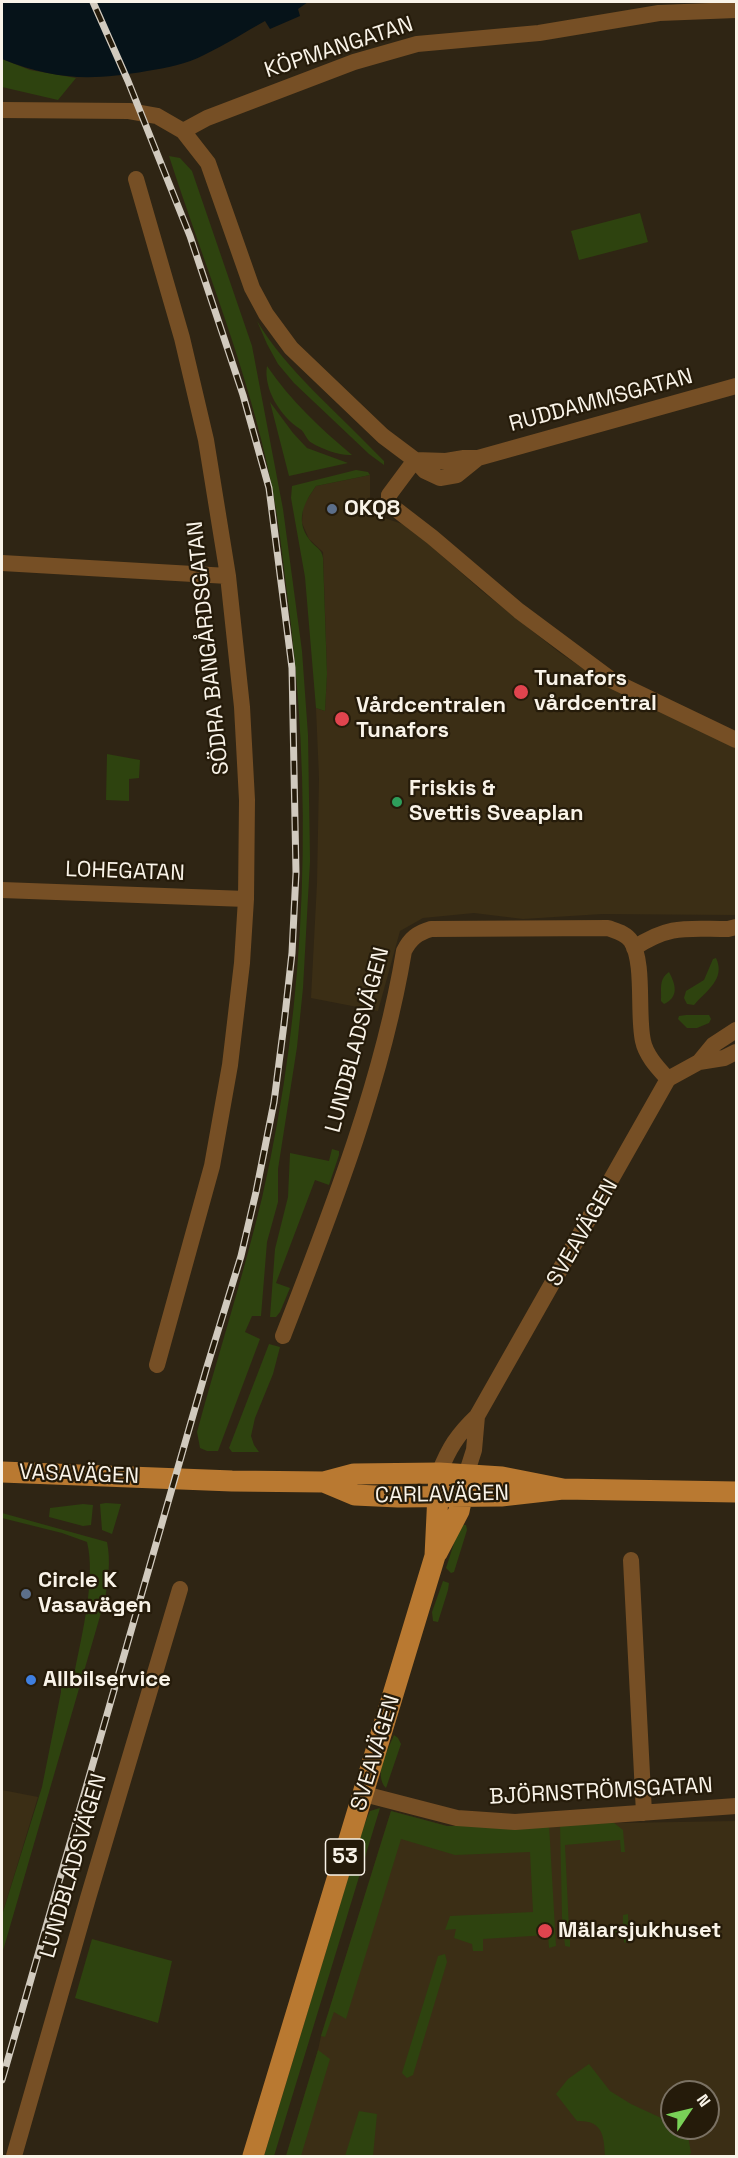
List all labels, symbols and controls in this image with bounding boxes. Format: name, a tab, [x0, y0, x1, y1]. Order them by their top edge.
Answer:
street label: KÖPMANGATAN	[261, 12, 417, 84]
street label: RUDDAMMSGATAN	[506, 364, 696, 438]
place label: OKQ8	[344, 496, 400, 522]
marker: OKQ8	[325, 502, 339, 516]
street label: SÖDRA BANGÅRDSGATAN	[183, 520, 235, 776]
place label: Tunafors vårdcentral	[534, 666, 657, 718]
marker: Tunafors vårdcentral	[512, 683, 530, 701]
place label: Vårdcentralen Tunafors	[356, 693, 506, 744]
marker: Vårdcentralen Tunafors	[333, 710, 351, 728]
place label: Friskis & Svettis Sveaplan	[409, 776, 584, 828]
marker: Friskis & Svettis Sveaplan	[390, 795, 404, 809]
street label: LOHEGATAN	[65, 857, 185, 887]
street label: LUNDBLADSVÄGEN	[321, 944, 395, 1136]
street label: SVEAVÄGEN	[542, 1175, 624, 1291]
street label: VASAVÄGEN	[19, 1460, 139, 1490]
street label: CARLAVÄGEN	[375, 1481, 509, 1509]
place label: Circle K Vasavägen	[38, 1568, 152, 1620]
marker: Circle K Vasavägen	[19, 1587, 33, 1601]
place label: Allbilservice	[43, 1667, 171, 1693]
marker: Allbilservice	[24, 1673, 38, 1687]
street label: SVEAVÄGEN	[346, 1692, 406, 1814]
street label: LUNDBLADSVÄGEN	[35, 1771, 113, 1961]
street label: BJÖRNSTRÖMSGATAN	[489, 1773, 713, 1811]
road number: 53	[326, 1839, 364, 1875]
place label: Mälarsjukhuset	[558, 1918, 721, 1944]
marker: Mälarsjukhuset	[536, 1922, 554, 1940]
north arrow	[660, 2080, 720, 2140]
text: N	[692, 2090, 715, 2111]

